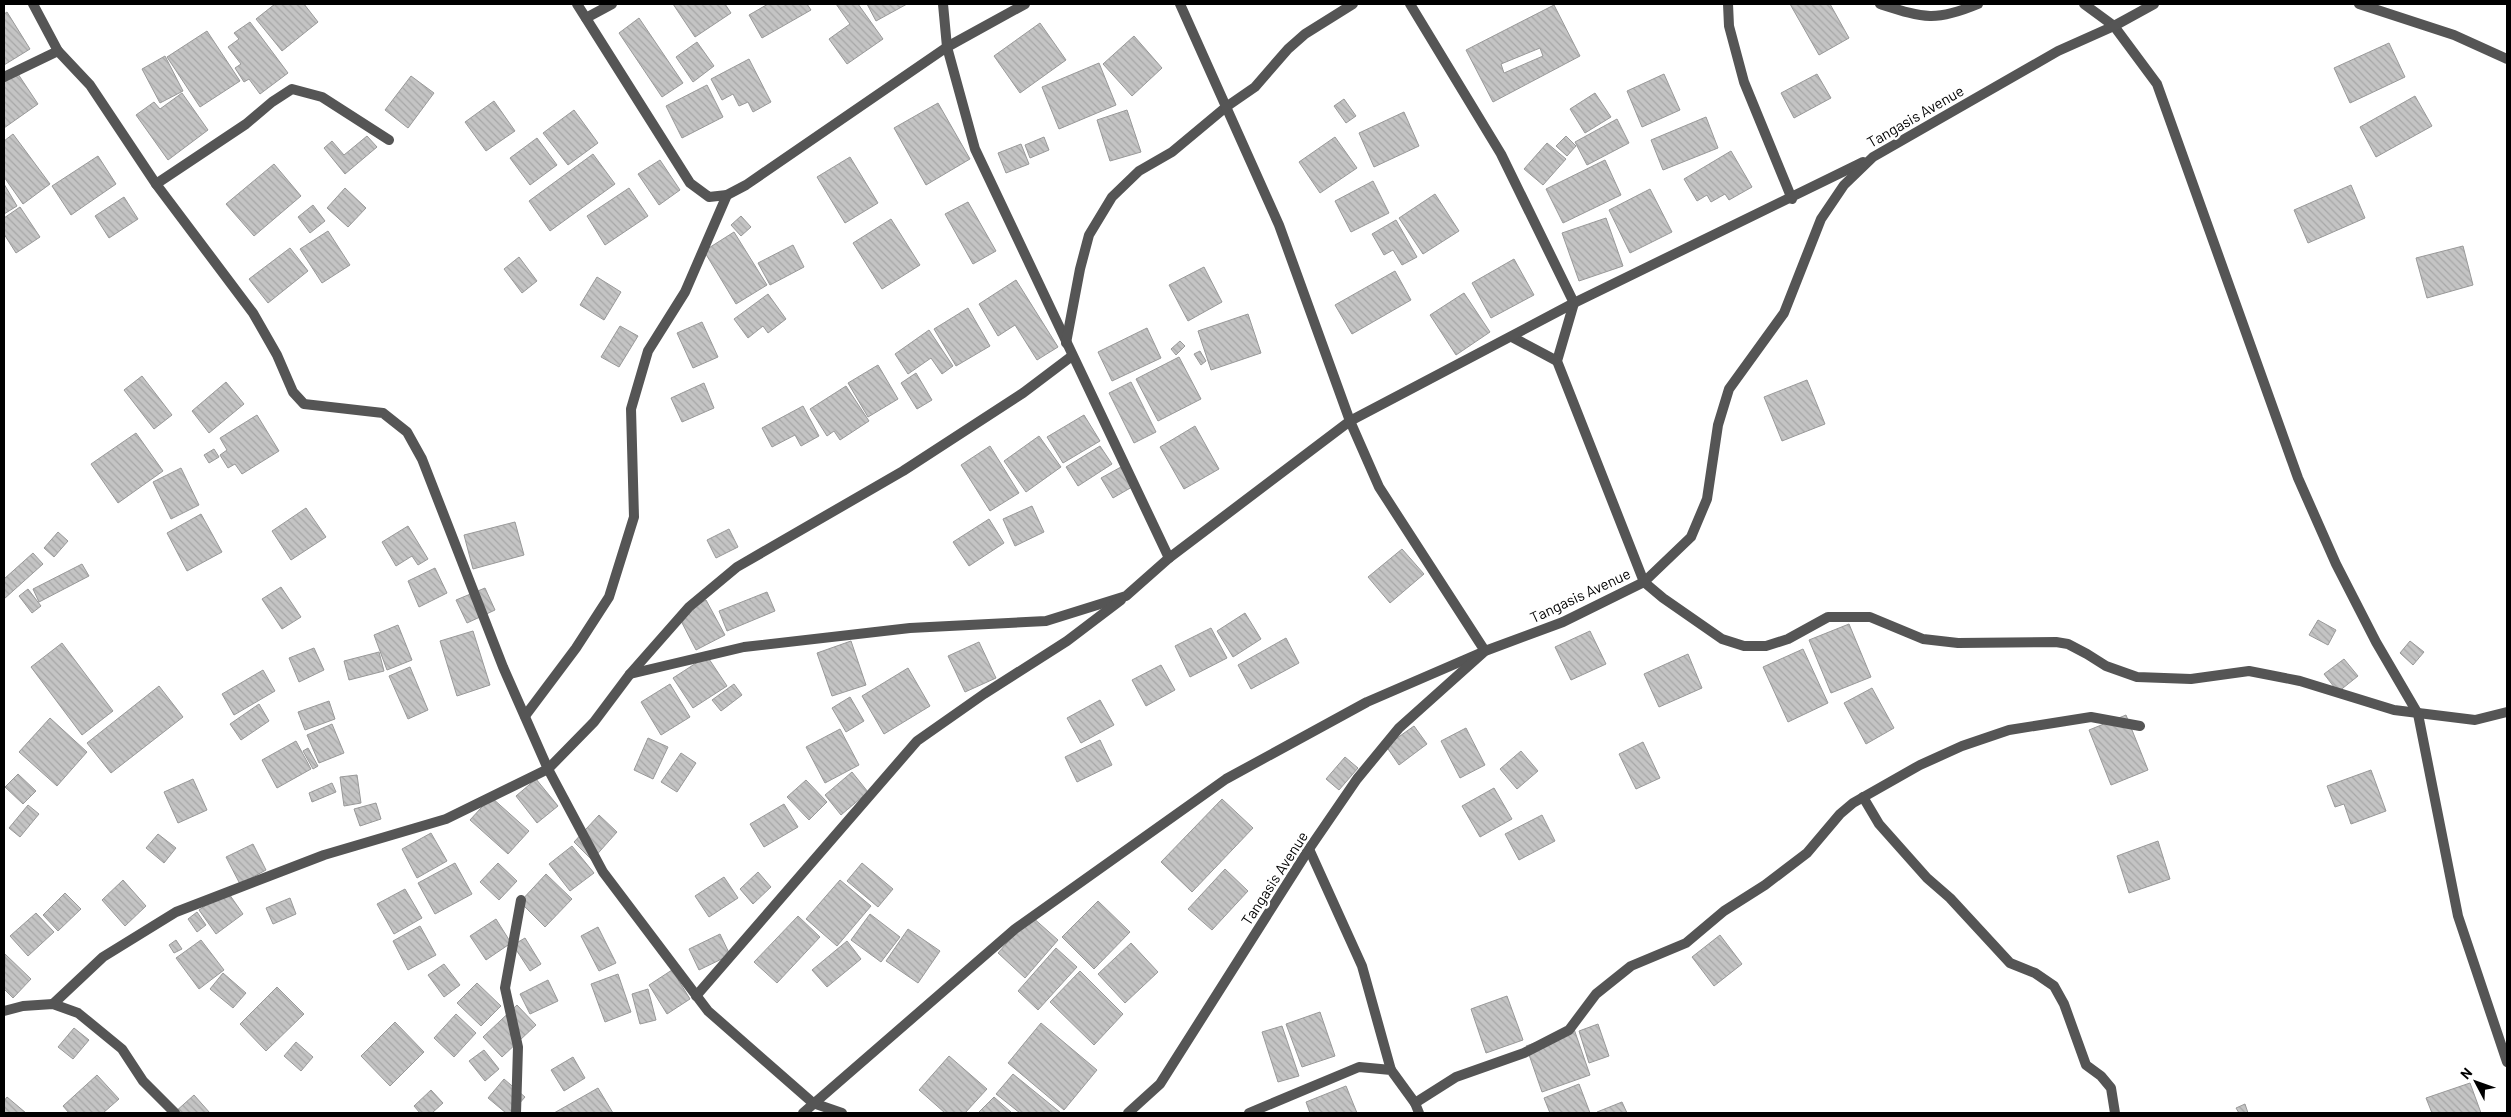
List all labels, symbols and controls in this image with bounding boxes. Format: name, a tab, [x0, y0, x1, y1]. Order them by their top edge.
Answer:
street label: Tangasis Avenue	[1863, 81, 1967, 151]
street label: Tangasis Avenue	[1527, 564, 1633, 626]
street label: Tangasis Avenue	[1237, 828, 1311, 928]
north arrow	[2451, 1057, 2501, 1107]
text: N	[2456, 1064, 2475, 1082]

